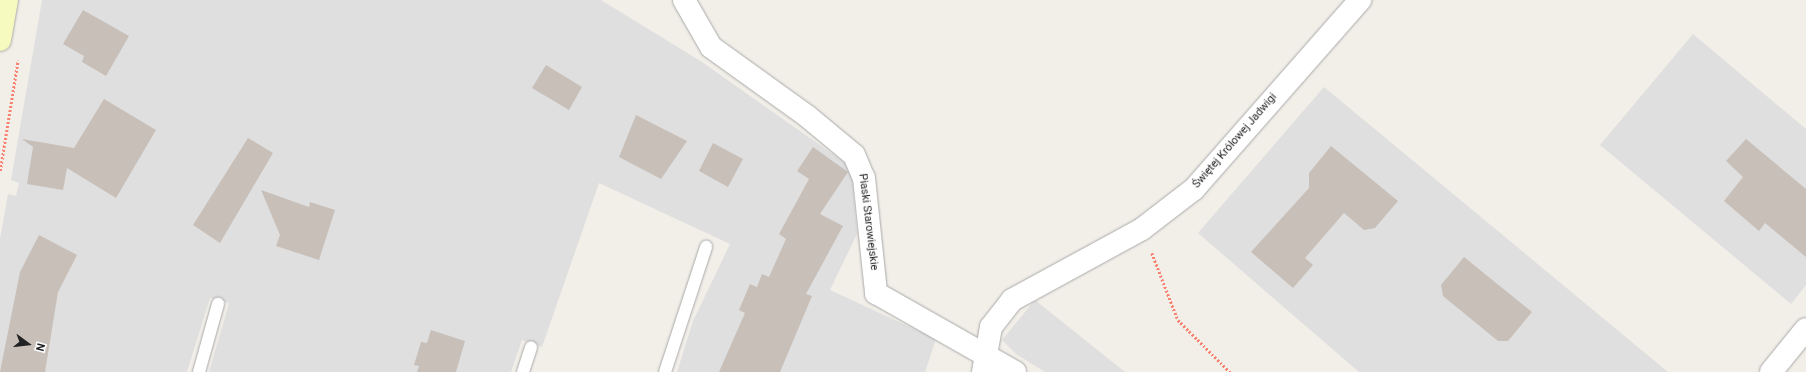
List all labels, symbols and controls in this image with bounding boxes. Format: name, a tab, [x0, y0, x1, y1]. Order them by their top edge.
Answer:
street label: Świętej Królowej Jadwigi	[1190, 91, 1280, 191]
street label: Piaski Starowiejskie	[856, 173, 880, 271]
north arrow	[8, 324, 48, 364]
text: N	[33, 342, 47, 353]

